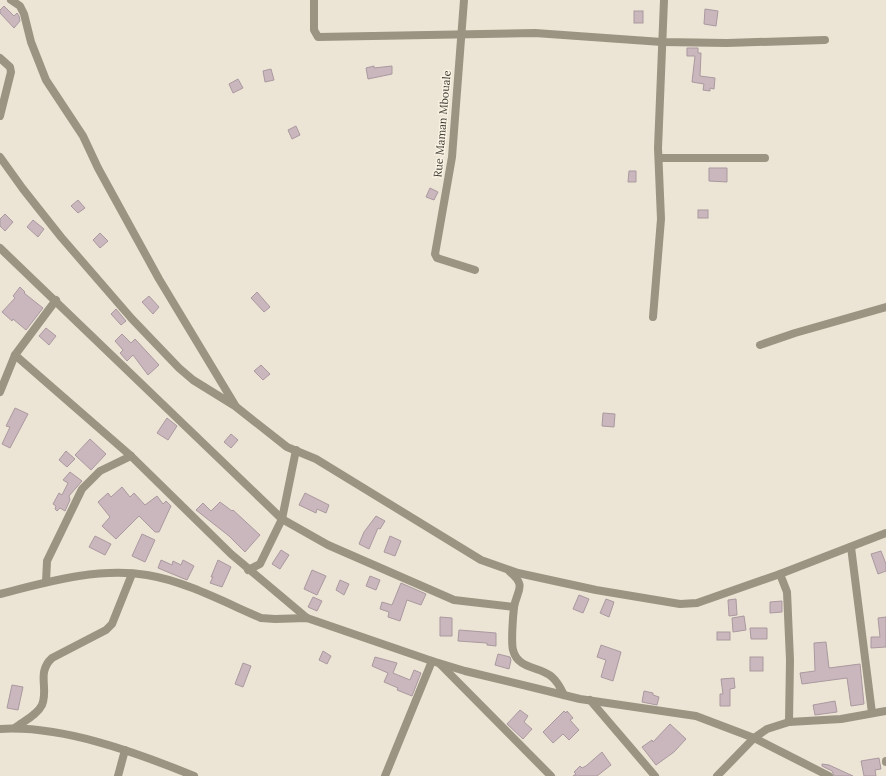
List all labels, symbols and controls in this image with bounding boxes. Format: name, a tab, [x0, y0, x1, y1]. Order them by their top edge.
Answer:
street label: Rue Maman Mbouale	[430, 70, 454, 178]

